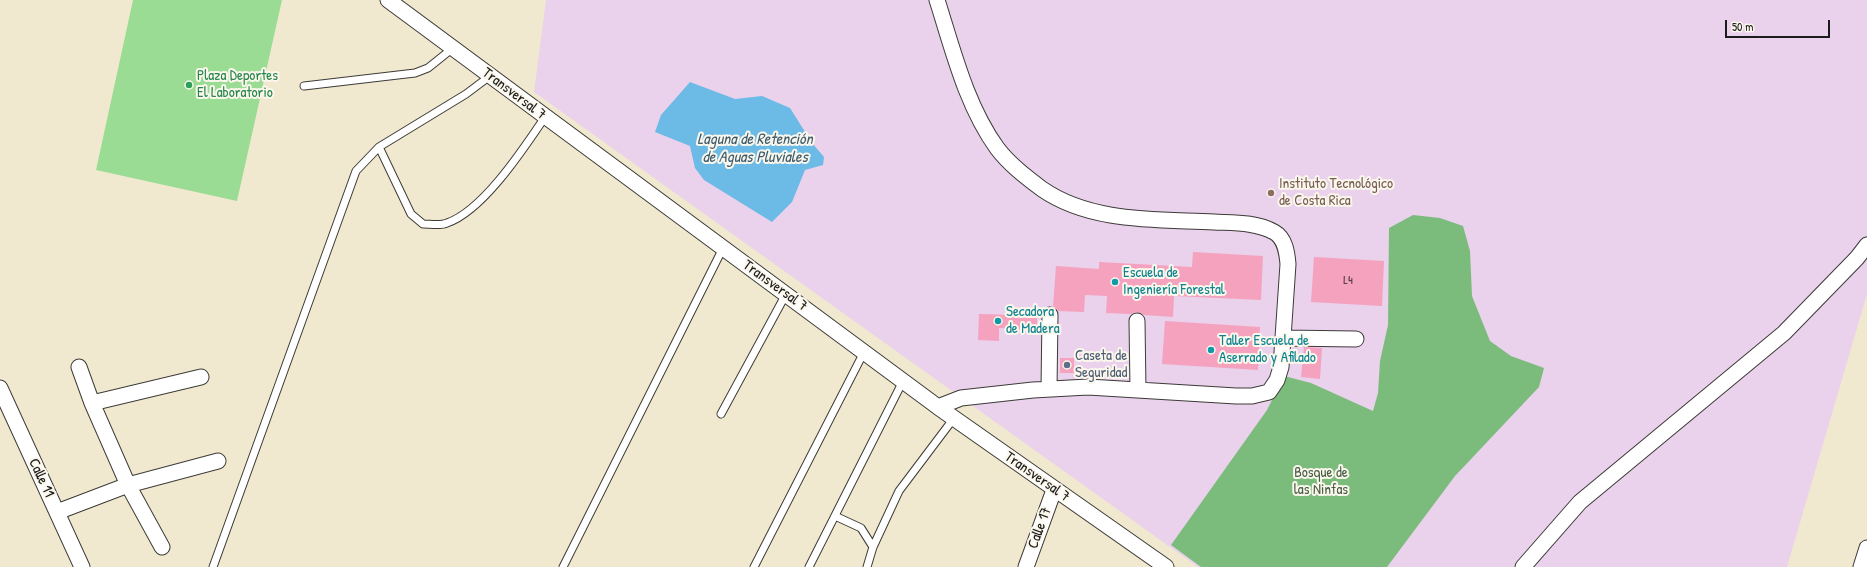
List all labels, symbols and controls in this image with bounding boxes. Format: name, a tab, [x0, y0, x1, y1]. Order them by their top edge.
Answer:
scale bar	[1727, 12, 1832, 38]
text: 50 m	[1732, 18, 1753, 35]
street label: Transversal 7	[478, 64, 550, 124]
place label: Plaza Deportes El Laboratorio	[197, 67, 278, 102]
marker: Plaza Deportes El Laboratorio	[184, 80, 194, 90]
water label: Laguna de Retención de Aguas Pluviales	[697, 130, 813, 168]
place label: Instituto Tecnológico de Costa Rica	[1279, 175, 1393, 210]
marker: Instituto Tecnológico de Costa Rica	[1266, 188, 1276, 198]
street label: Transversal 7	[739, 257, 811, 315]
place label: Escuela de Ingeniería Forestal	[1123, 264, 1225, 299]
house number: L4	[1343, 273, 1353, 289]
marker: Escuela de Ingeniería Forestal	[1110, 277, 1120, 287]
place label: Secadora de Madera	[1006, 303, 1060, 338]
marker: Secadora de Madera	[993, 316, 1003, 326]
place label: Taller Escuela de Aserrado y Afilado	[1219, 332, 1316, 367]
marker: Taller Escuela de Aserrado y Afilado	[1206, 345, 1216, 355]
place label: Caseta de Seguridad	[1075, 347, 1127, 382]
marker: Caseta de Seguridad	[1062, 360, 1072, 370]
street label: Transversal 7	[1001, 448, 1073, 506]
street label: Calle 11	[24, 456, 58, 500]
park label: Bosque de las Ninfas	[1294, 464, 1348, 499]
street label: Calle 17	[1024, 505, 1056, 551]

